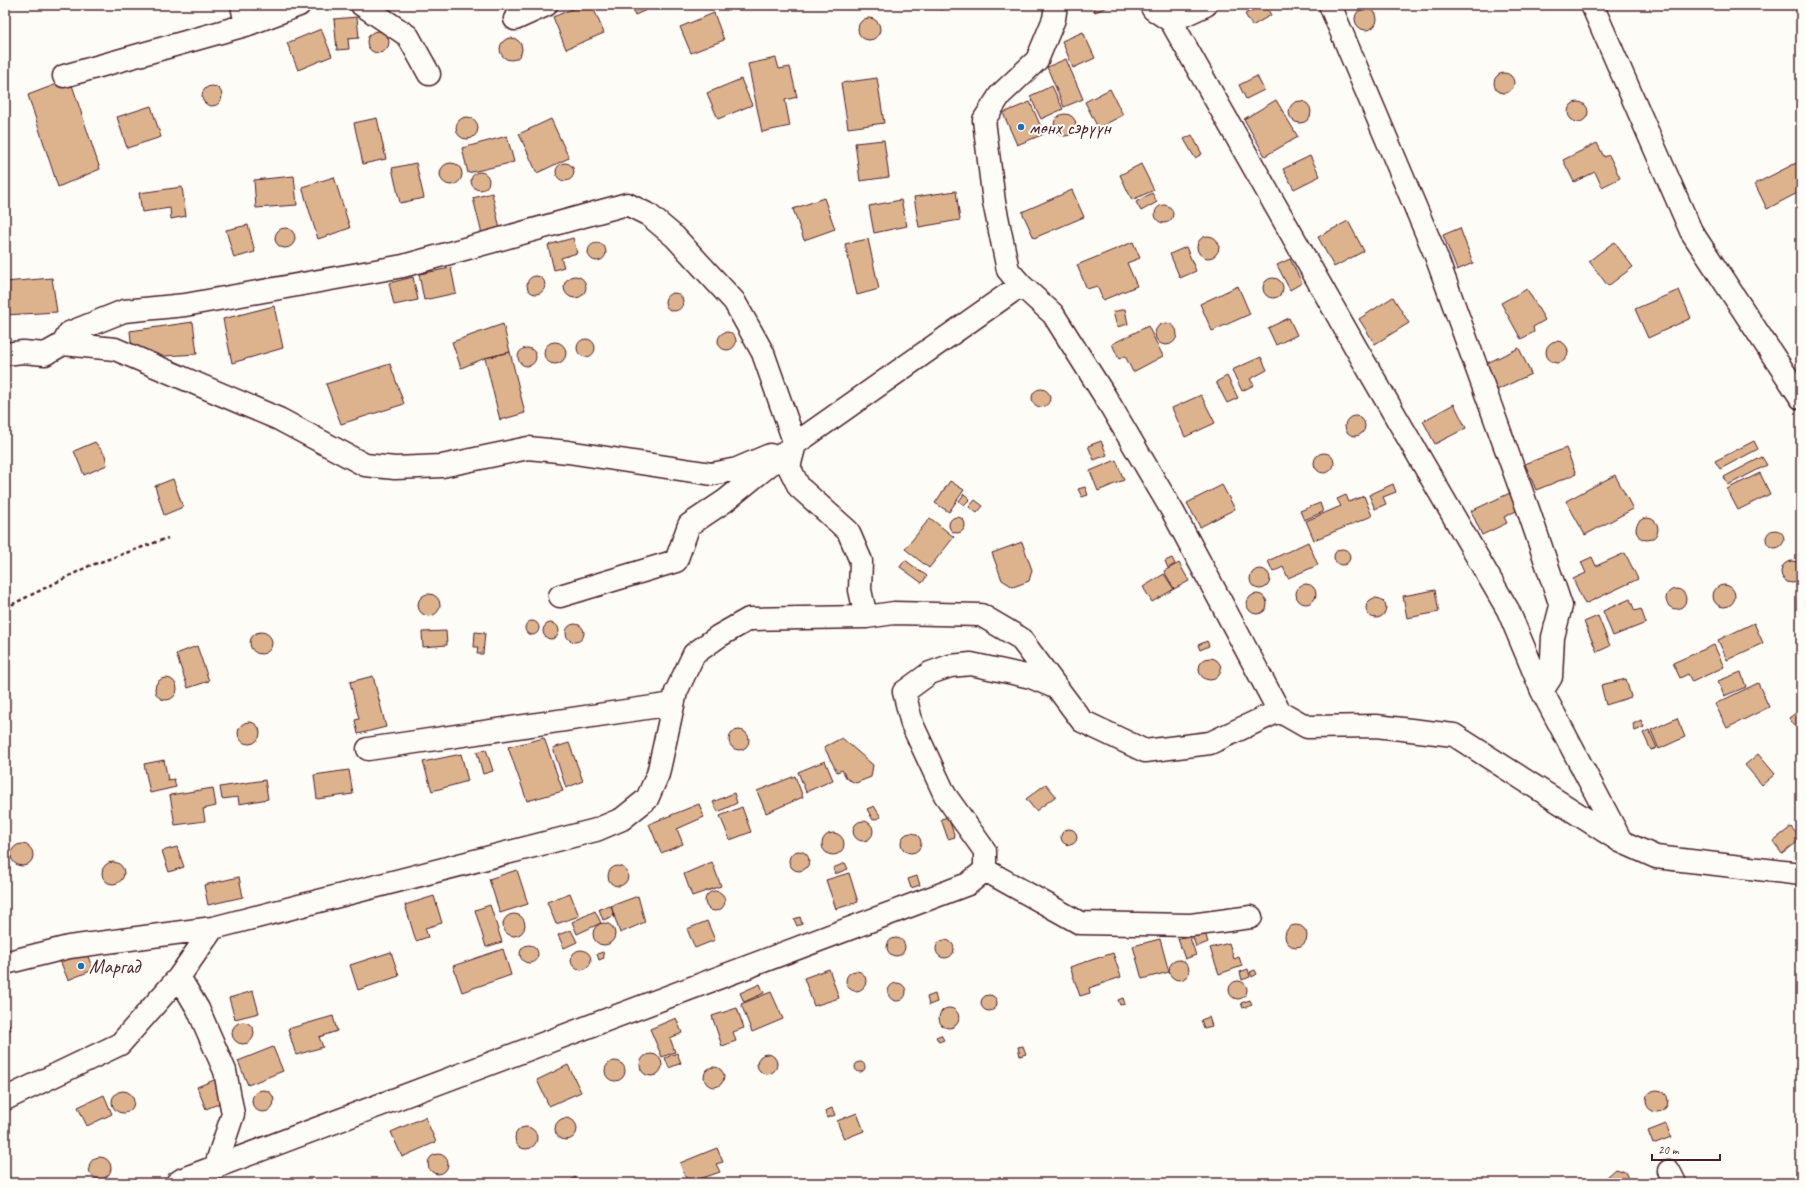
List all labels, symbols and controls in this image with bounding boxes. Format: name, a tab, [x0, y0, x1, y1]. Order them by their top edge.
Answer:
place label: мөнх сэрүүн	[1029, 115, 1112, 140]
marker: мөнх сэрүүн	[1016, 122, 1026, 132]
place label: Маргад	[89, 954, 142, 979]
marker: Маргад	[76, 961, 86, 971]
scale bar	[1652, 1136, 1720, 1162]
text: 20 m	[1658, 1142, 1680, 1158]

